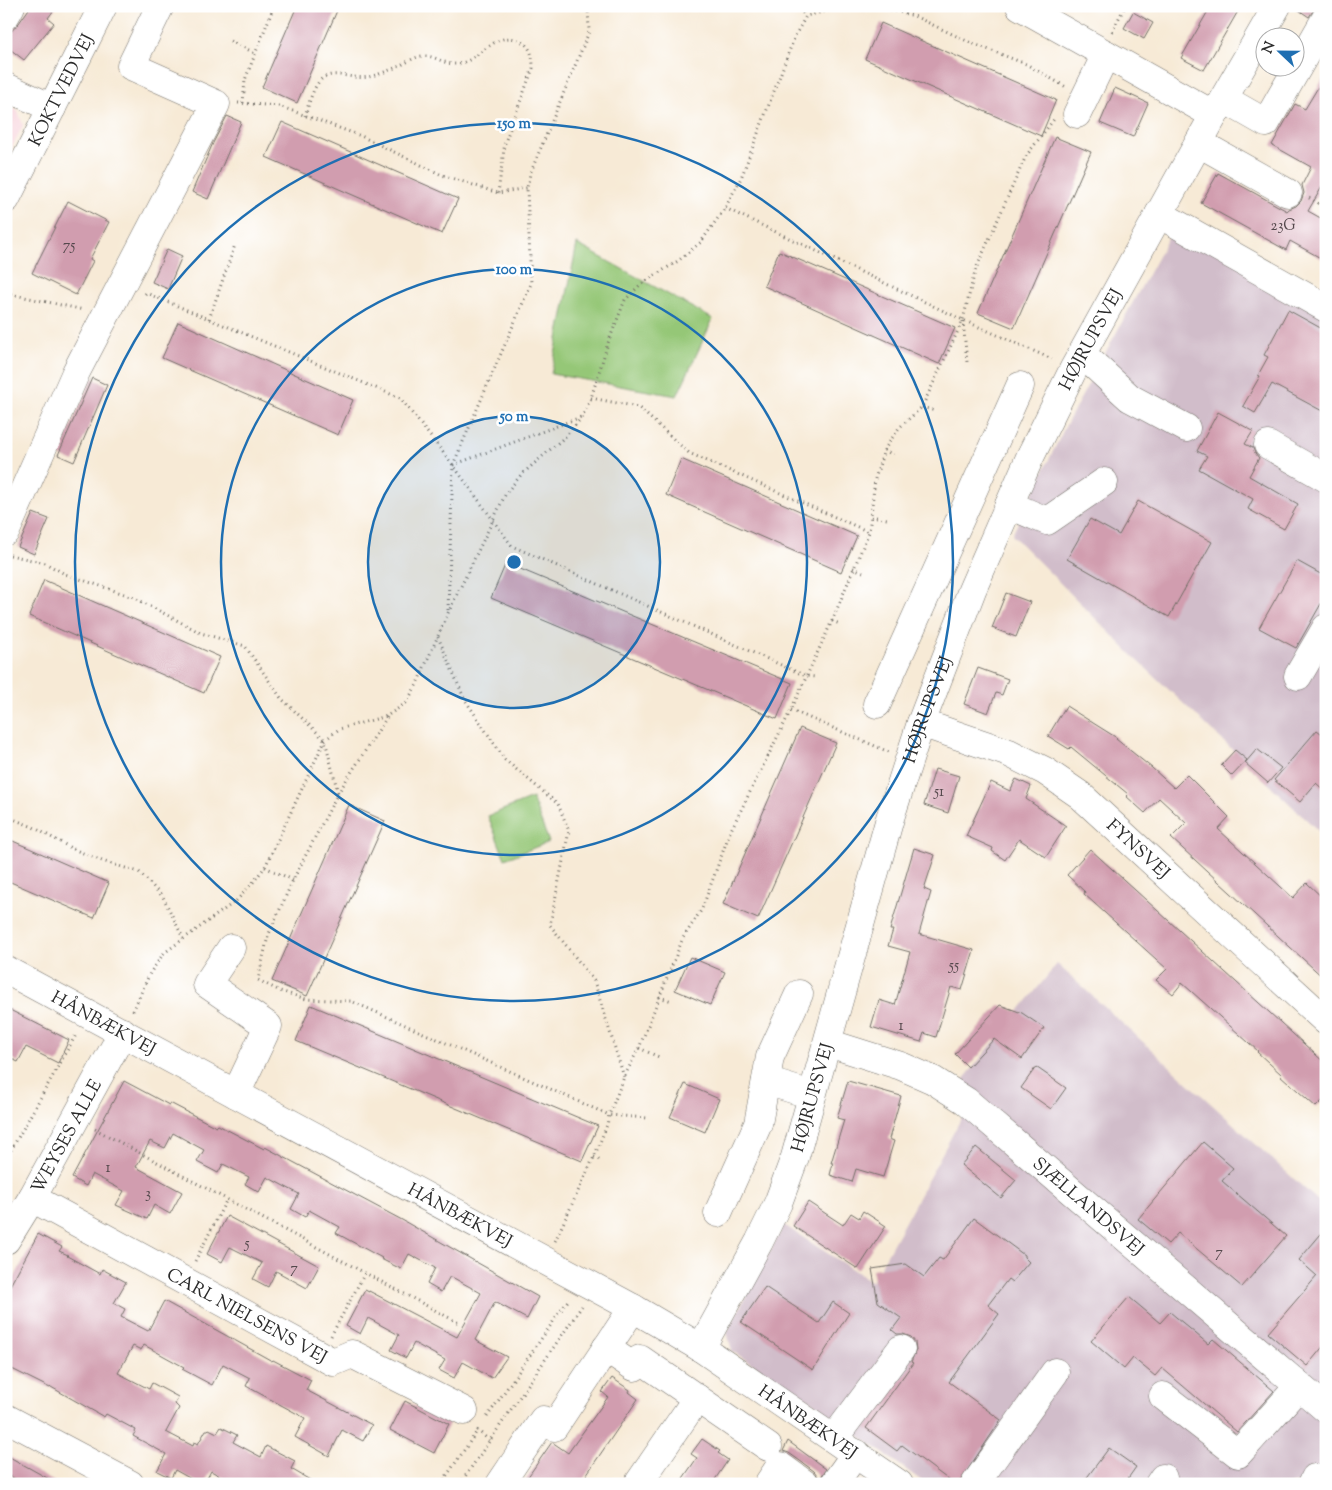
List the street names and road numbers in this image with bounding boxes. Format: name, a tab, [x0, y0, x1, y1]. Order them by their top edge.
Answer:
street label: KOKTVEDVEJ	[23, 30, 102, 152]
street label: HØJRUPSVEJ	[1054, 285, 1130, 395]
street label: HØJRUPSVEJ	[898, 653, 960, 767]
street label: FYNSVEJ	[1099, 814, 1175, 886]
street label: HÅNBÆKVEJ	[46, 986, 160, 1063]
street label: HØJRUPSVEJ	[786, 1041, 841, 1156]
street label: WEYSES ALLE	[26, 1075, 110, 1199]
street label: SJÆLLANDSVEJ	[1026, 1152, 1149, 1263]
street label: HÅNBÆKVEJ	[402, 1178, 516, 1255]
street label: CARL NIELSENS VEJ	[161, 1263, 331, 1371]
street label: HÅNBÆKVEJ	[752, 1380, 862, 1466]

